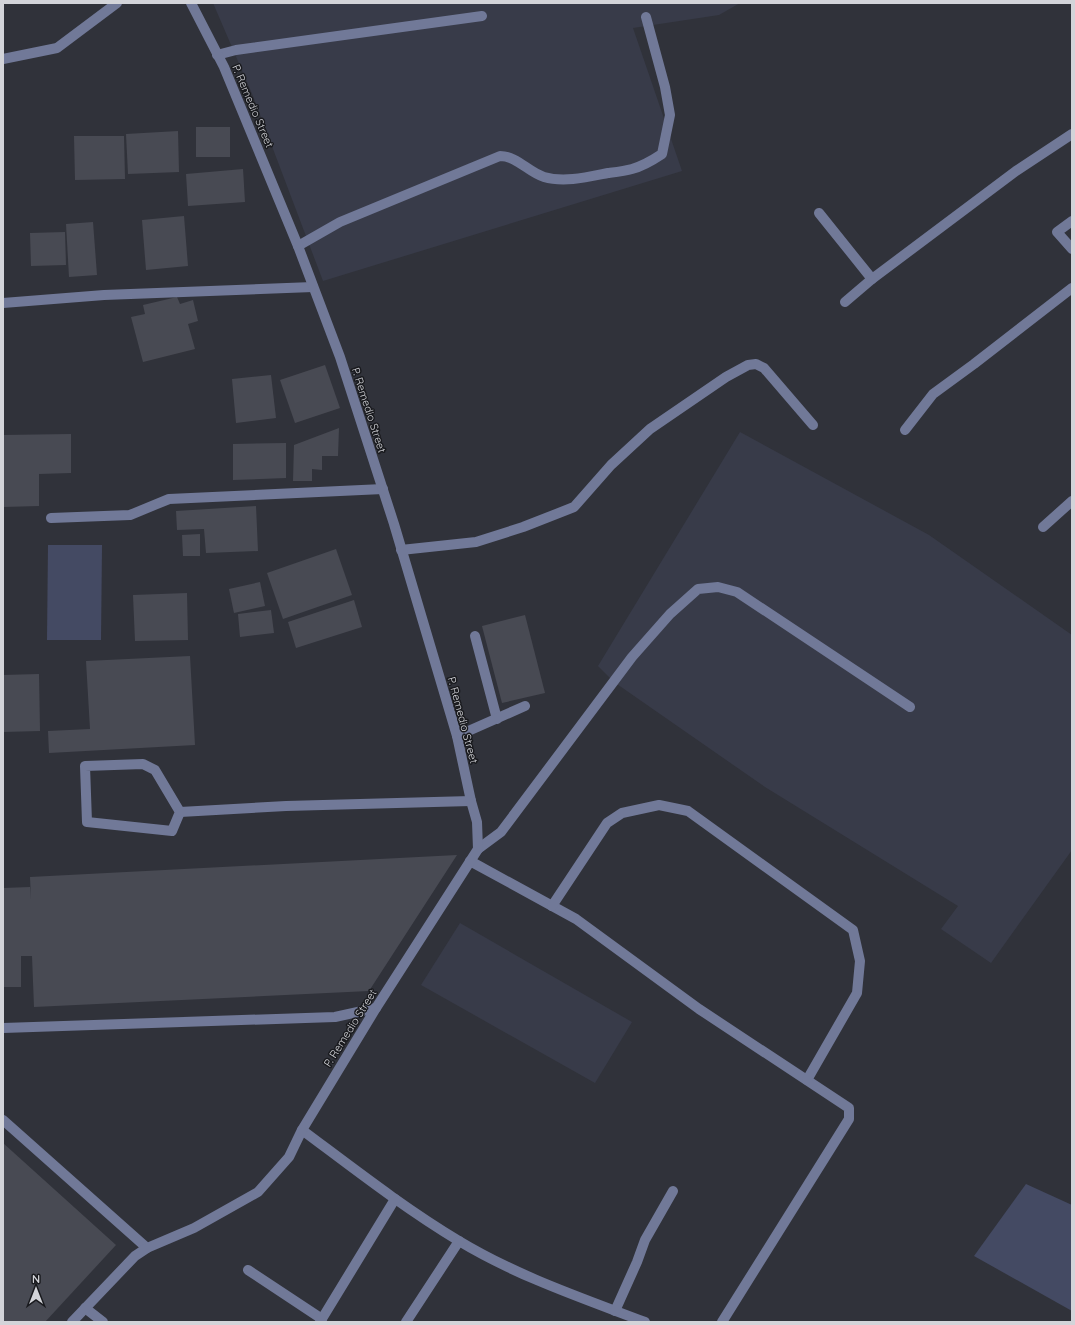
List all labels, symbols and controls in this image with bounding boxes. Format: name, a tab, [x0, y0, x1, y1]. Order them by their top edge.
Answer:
street label: P. Remedio Street	[229, 62, 277, 150]
street label: P. Remedio Street	[349, 366, 389, 455]
street label: P. Remedio Street	[445, 675, 481, 765]
street label: P. Remedio Street	[320, 986, 380, 1069]
north arrow	[16, 1269, 56, 1309]
text: N	[32, 1272, 40, 1286]

